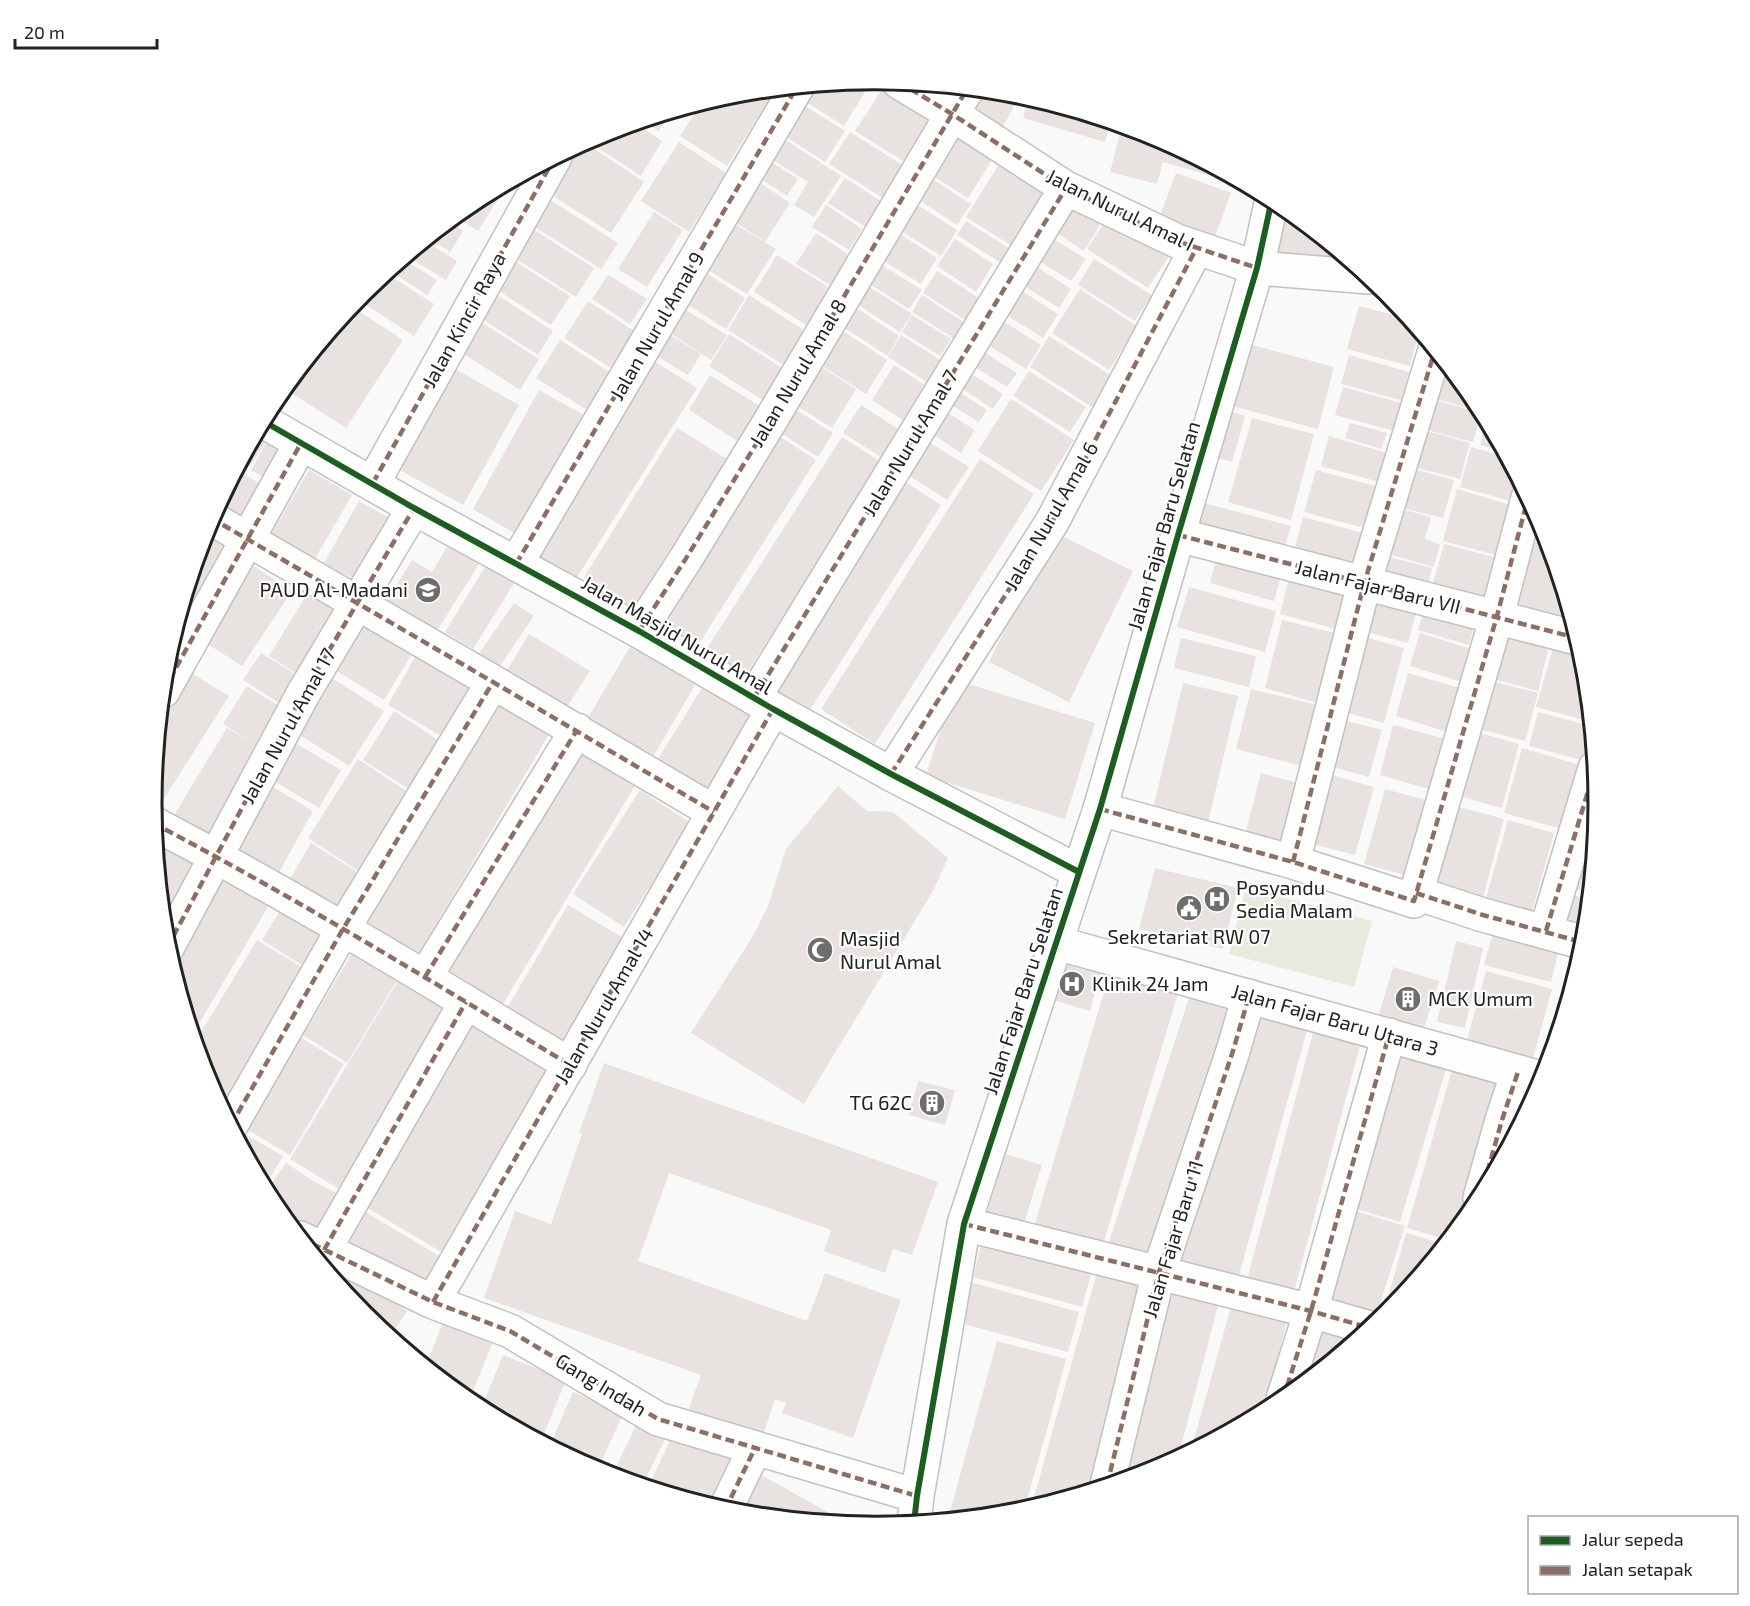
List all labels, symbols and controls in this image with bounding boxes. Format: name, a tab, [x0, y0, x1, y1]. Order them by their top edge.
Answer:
scale bar	[15, 12, 158, 50]
text: 20 m	[24, 21, 65, 43]
street label: Jalan Nurul Amal I	[1043, 163, 1198, 255]
street label: Jalan Nurul Amal 9	[604, 247, 708, 404]
street label: Jalan Kincir Raya	[416, 248, 510, 391]
street label: Jalan Nurul Amal 8	[744, 294, 851, 451]
street label: Jalan Nurul Amal 7	[856, 365, 962, 520]
street label: Jalan Fajar Baru Selatan	[1122, 418, 1204, 633]
street label: Jalan Nurul Amal 6	[998, 437, 1102, 594]
street label: Jalan Fajar Baru VII	[1293, 554, 1463, 618]
street label: Jalan Masjid Nurul Amal	[578, 570, 777, 699]
school or university icon: PAUD Al-Madani	[413, 575, 443, 605]
place label: PAUD Al-Madani	[259, 577, 408, 601]
street label: Jalan Nurul Amal 17	[234, 644, 340, 807]
place label: Posyandu Sedia Malam	[1236, 875, 1353, 922]
street label: Jalan Fajar Baru Selatan	[977, 884, 1067, 1097]
hospital icon: Posyandu Sedia Malam	[1202, 884, 1232, 914]
public building icon: Sekretariat RW 07	[1174, 893, 1204, 923]
street label: Jalan Nurul Amal 14	[549, 923, 658, 1088]
place label: Sekretariat RW 07	[1107, 924, 1271, 948]
place label: Masjid Nurul Amal	[840, 926, 941, 973]
mosque icon: Masjid Nurul Amal	[805, 935, 835, 965]
hospital icon: Klinik 24 Jam	[1057, 969, 1087, 999]
place label: Klinik 24 Jam	[1092, 971, 1209, 995]
street label: Jalan Fajar Baru Utara 3	[1229, 978, 1441, 1060]
building icon: MCK Umum	[1393, 984, 1423, 1014]
place label: MCK Umum	[1428, 986, 1533, 1010]
building icon: TG 62C	[917, 1088, 947, 1118]
place label: TG 62C	[850, 1090, 912, 1114]
street label: Jalan Fajar Baru 11	[1137, 1157, 1207, 1320]
street label: Gang Indah	[552, 1348, 651, 1421]
legend	[1528, 1516, 1738, 1594]
text: Jalur sepeda	[1582, 1528, 1684, 1550]
text: Jalan setapak	[1582, 1558, 1693, 1580]

